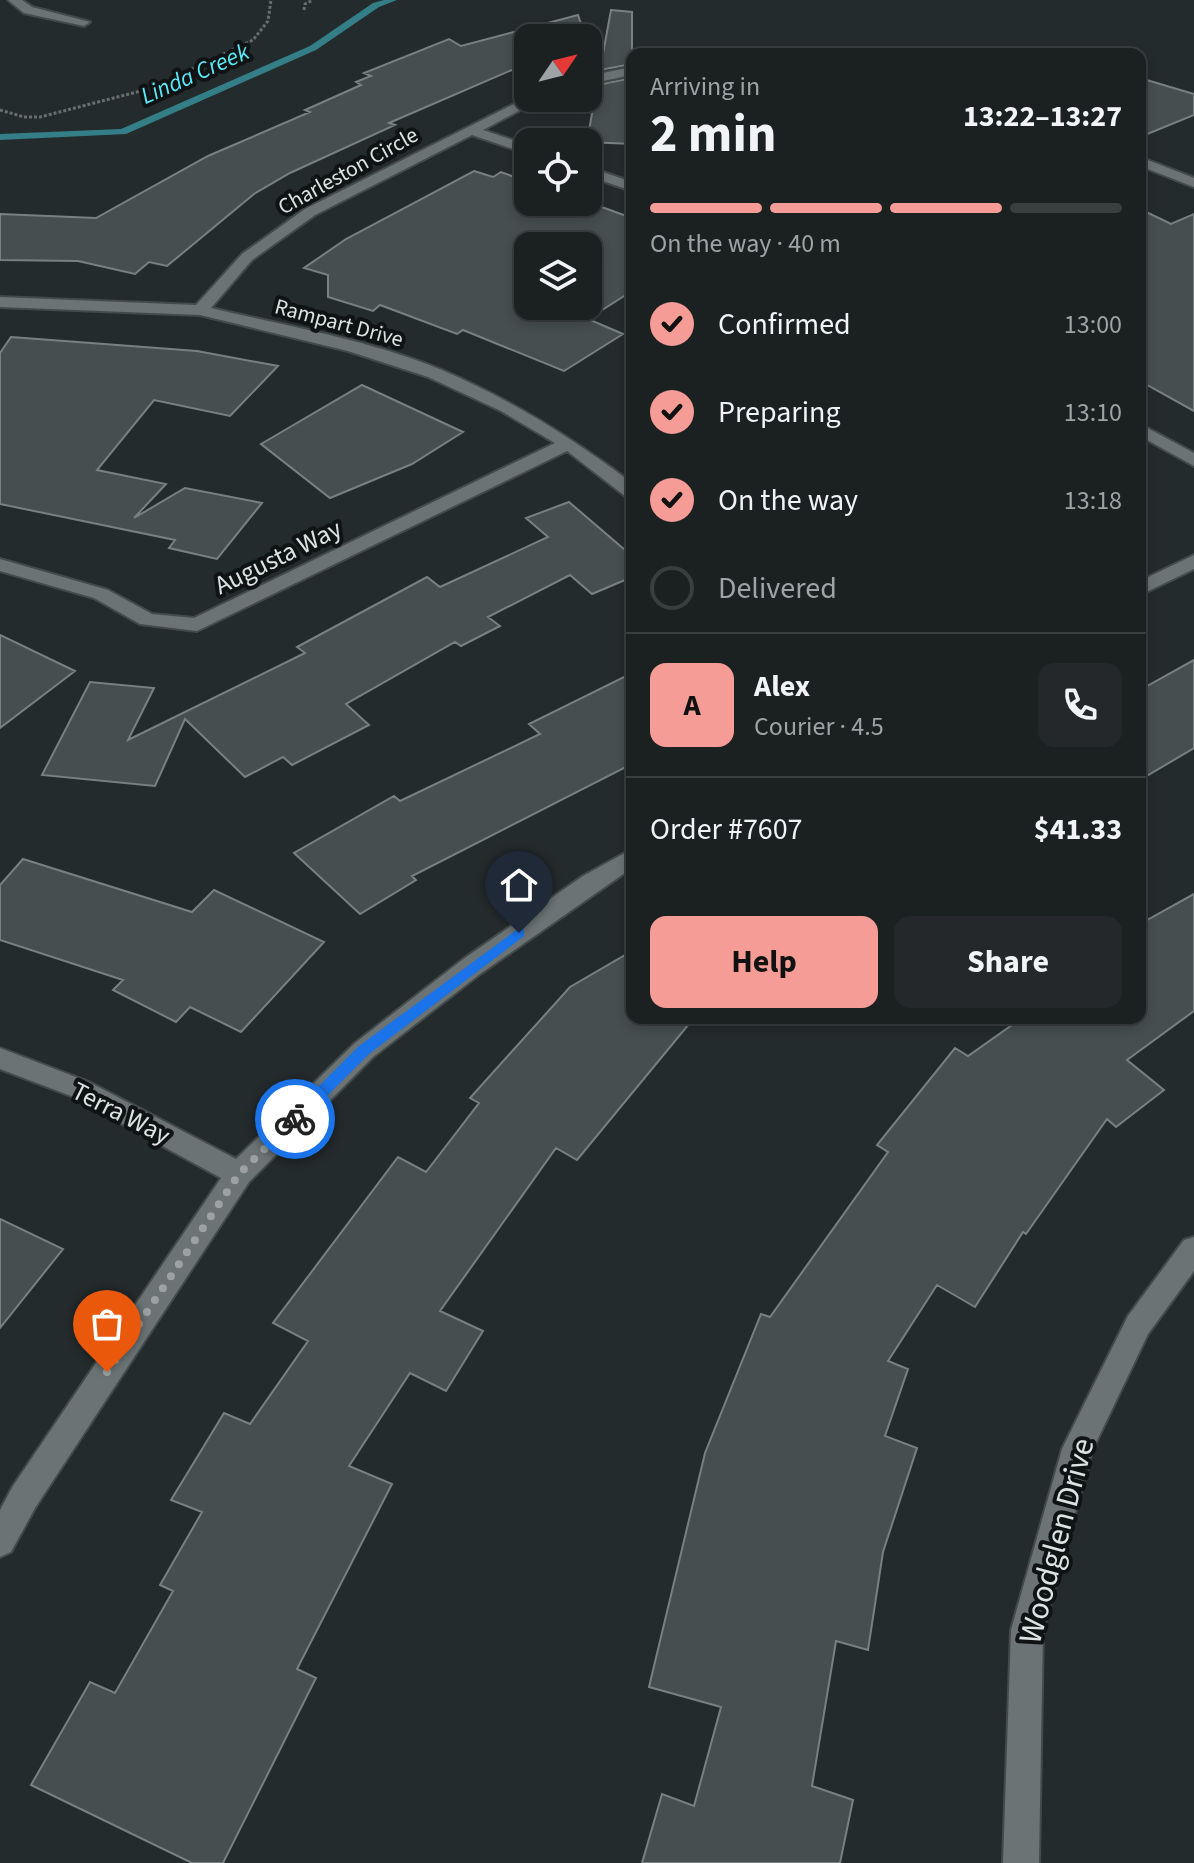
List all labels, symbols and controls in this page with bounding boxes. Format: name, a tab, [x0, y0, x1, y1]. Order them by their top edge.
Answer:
north arrow	[514, 24, 602, 112]
map controls	[514, 24, 602, 320]
water label: Linda Creek	[135, 34, 255, 113]
text: Arriving in	[650, 68, 760, 105]
text: 13:22–13:27	[963, 95, 1122, 138]
text: 2 min	[650, 98, 777, 172]
street label: Charleston Circle	[272, 119, 424, 223]
button: locate	[514, 128, 602, 216]
text: On the way · 40 m	[650, 225, 841, 262]
button: layers	[514, 232, 602, 320]
street label: Rampart Drive	[271, 290, 407, 356]
icon: check	[650, 302, 694, 346]
text: Confirmed	[718, 303, 851, 346]
text: 13:00	[1064, 306, 1122, 343]
icon: check	[650, 390, 694, 434]
text: Preparing	[718, 391, 841, 434]
text: 13:10	[1064, 394, 1122, 431]
icon: check	[650, 478, 694, 522]
text: On the way	[718, 479, 858, 522]
text: 13:18	[1064, 482, 1122, 519]
street label: Augusta Way	[208, 510, 348, 604]
text: Delivered	[718, 567, 837, 610]
button: phone	[1038, 663, 1122, 747]
text: Alex	[754, 665, 810, 708]
text: A	[683, 684, 701, 727]
text: Courier · 4.5	[754, 708, 884, 745]
text: Order #7607	[650, 808, 803, 851]
text: $41.33	[1034, 808, 1122, 851]
pin	[485, 851, 553, 933]
icon: home	[497, 863, 541, 907]
button: Help	[650, 916, 878, 1008]
button: Share	[894, 916, 1122, 1008]
street label: Terra Way	[65, 1072, 177, 1154]
courier	[255, 1079, 335, 1159]
icon: bike	[273, 1097, 317, 1141]
pin	[73, 1290, 141, 1372]
icon: bag	[85, 1302, 129, 1346]
street label: Woodglen Drive	[1007, 1433, 1107, 1649]

